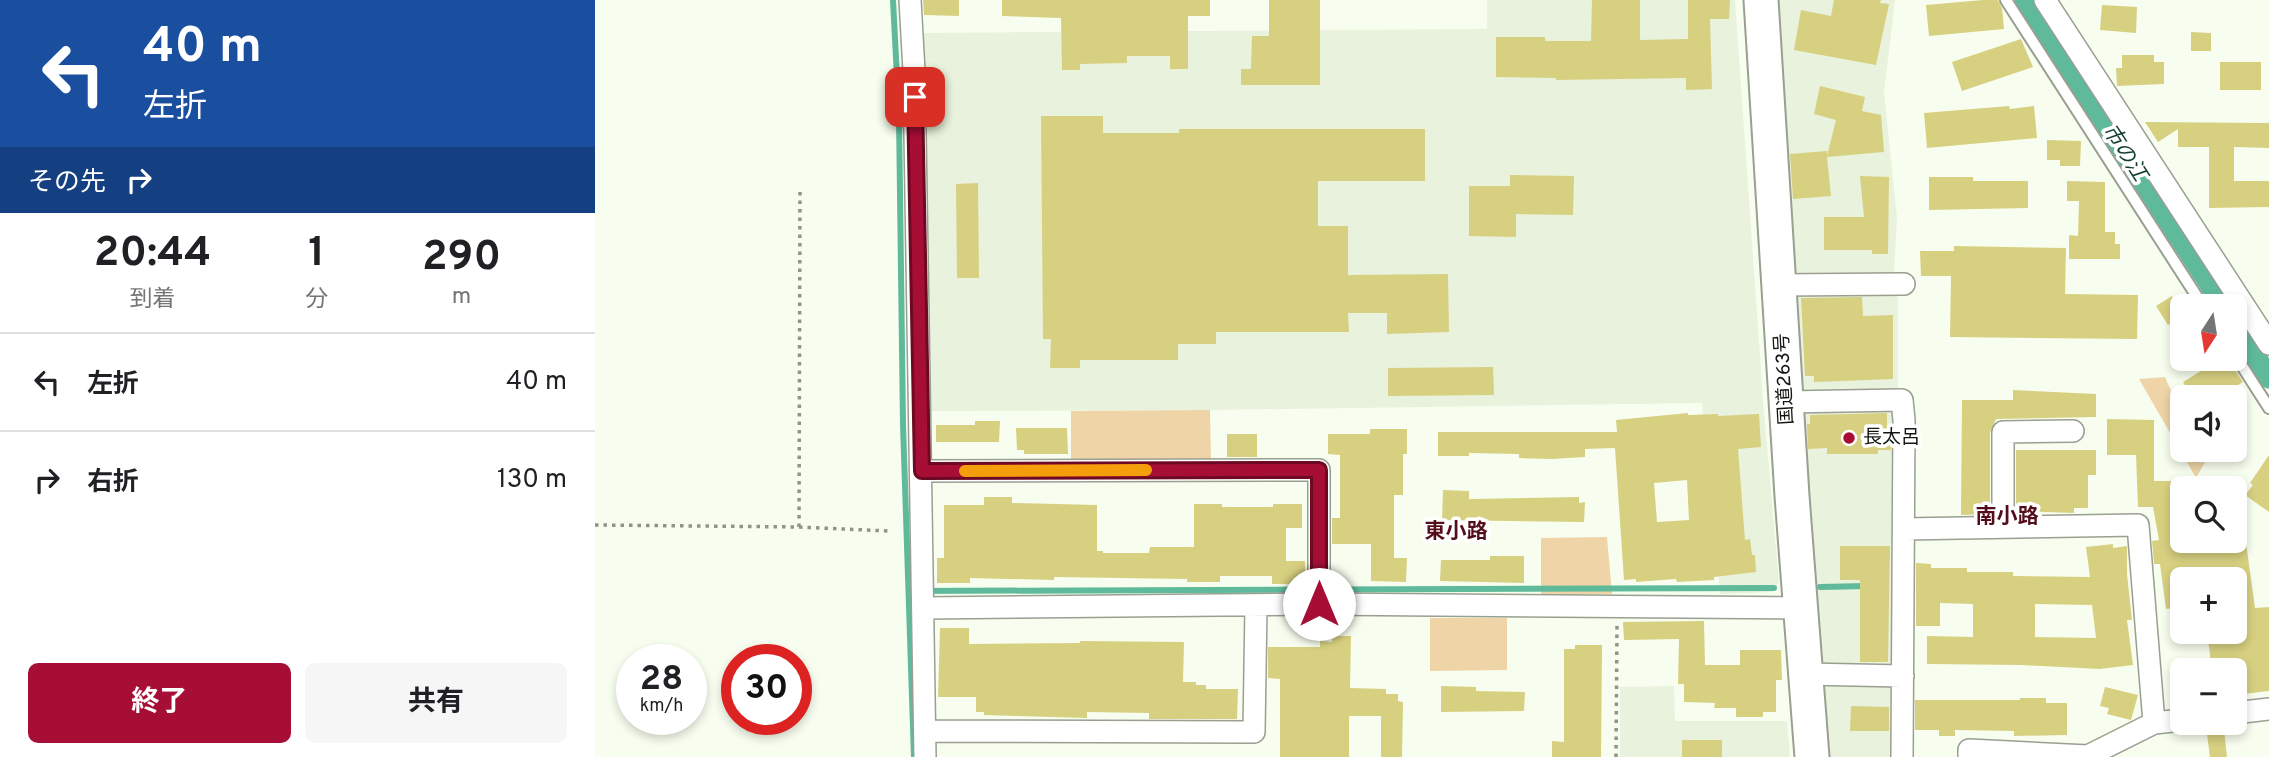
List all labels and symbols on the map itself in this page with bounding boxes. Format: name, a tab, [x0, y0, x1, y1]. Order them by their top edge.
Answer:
pin	[885, 67, 945, 127]
water label: 市の江	[2096, 119, 2154, 188]
north arrow	[2170, 294, 2247, 371]
street label: 国道263号	[1771, 333, 1799, 425]
place label: 長太呂	[1863, 426, 1920, 450]
marker: 長太呂	[1841, 430, 1857, 446]
district label: 南小路	[1976, 504, 2039, 531]
district label: 東小路	[1425, 519, 1488, 546]
position arrow	[1282, 567, 1356, 641]
speed limit sign: 30	[721, 644, 812, 735]

